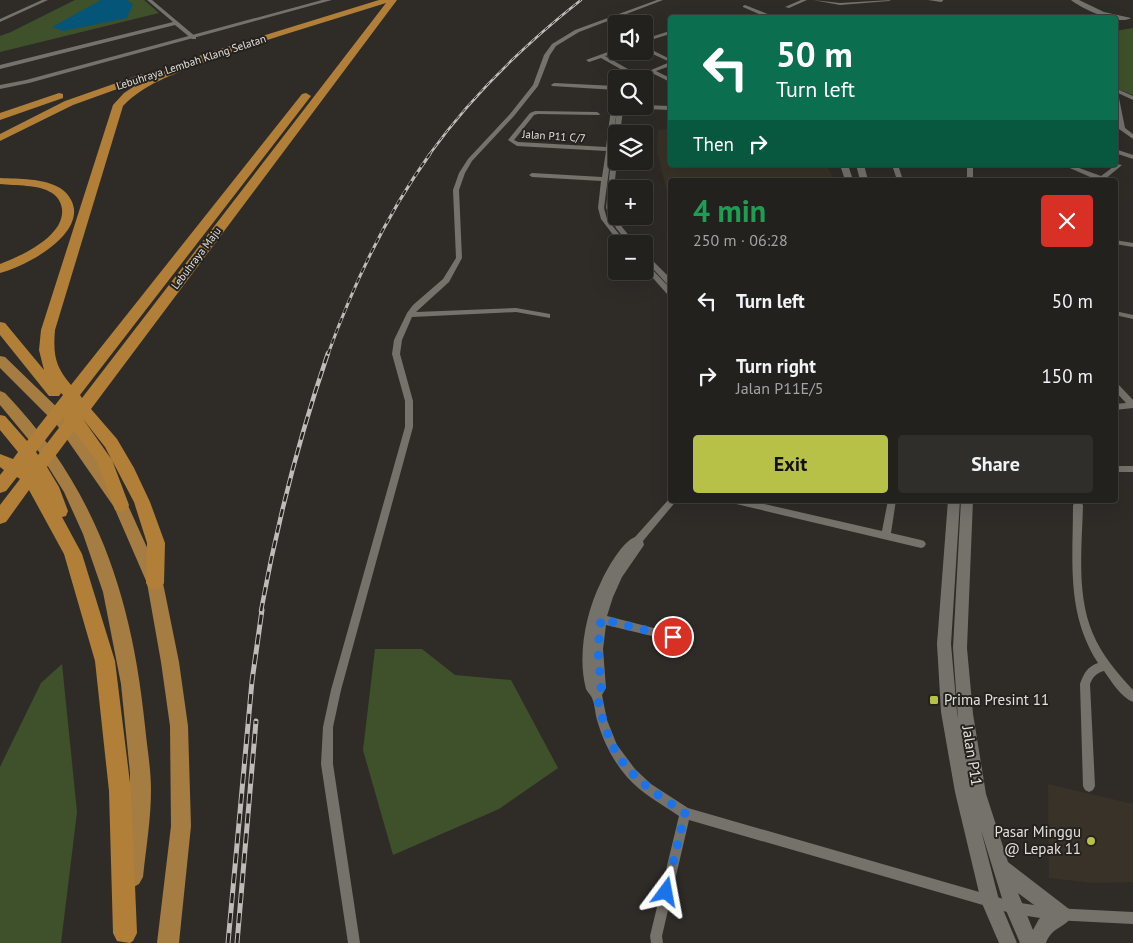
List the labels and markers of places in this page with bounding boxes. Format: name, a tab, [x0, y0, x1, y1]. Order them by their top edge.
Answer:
pin	[652, 616, 694, 658]
place label: Prima Presint 11	[944, 690, 1049, 709]
marker: Prima Presint 11	[928, 694, 940, 706]
place label: Pasar Minggu @ Lepak 11	[995, 822, 1081, 858]
marker: Pasar Minggu @ Lepak 11	[1085, 835, 1097, 847]

